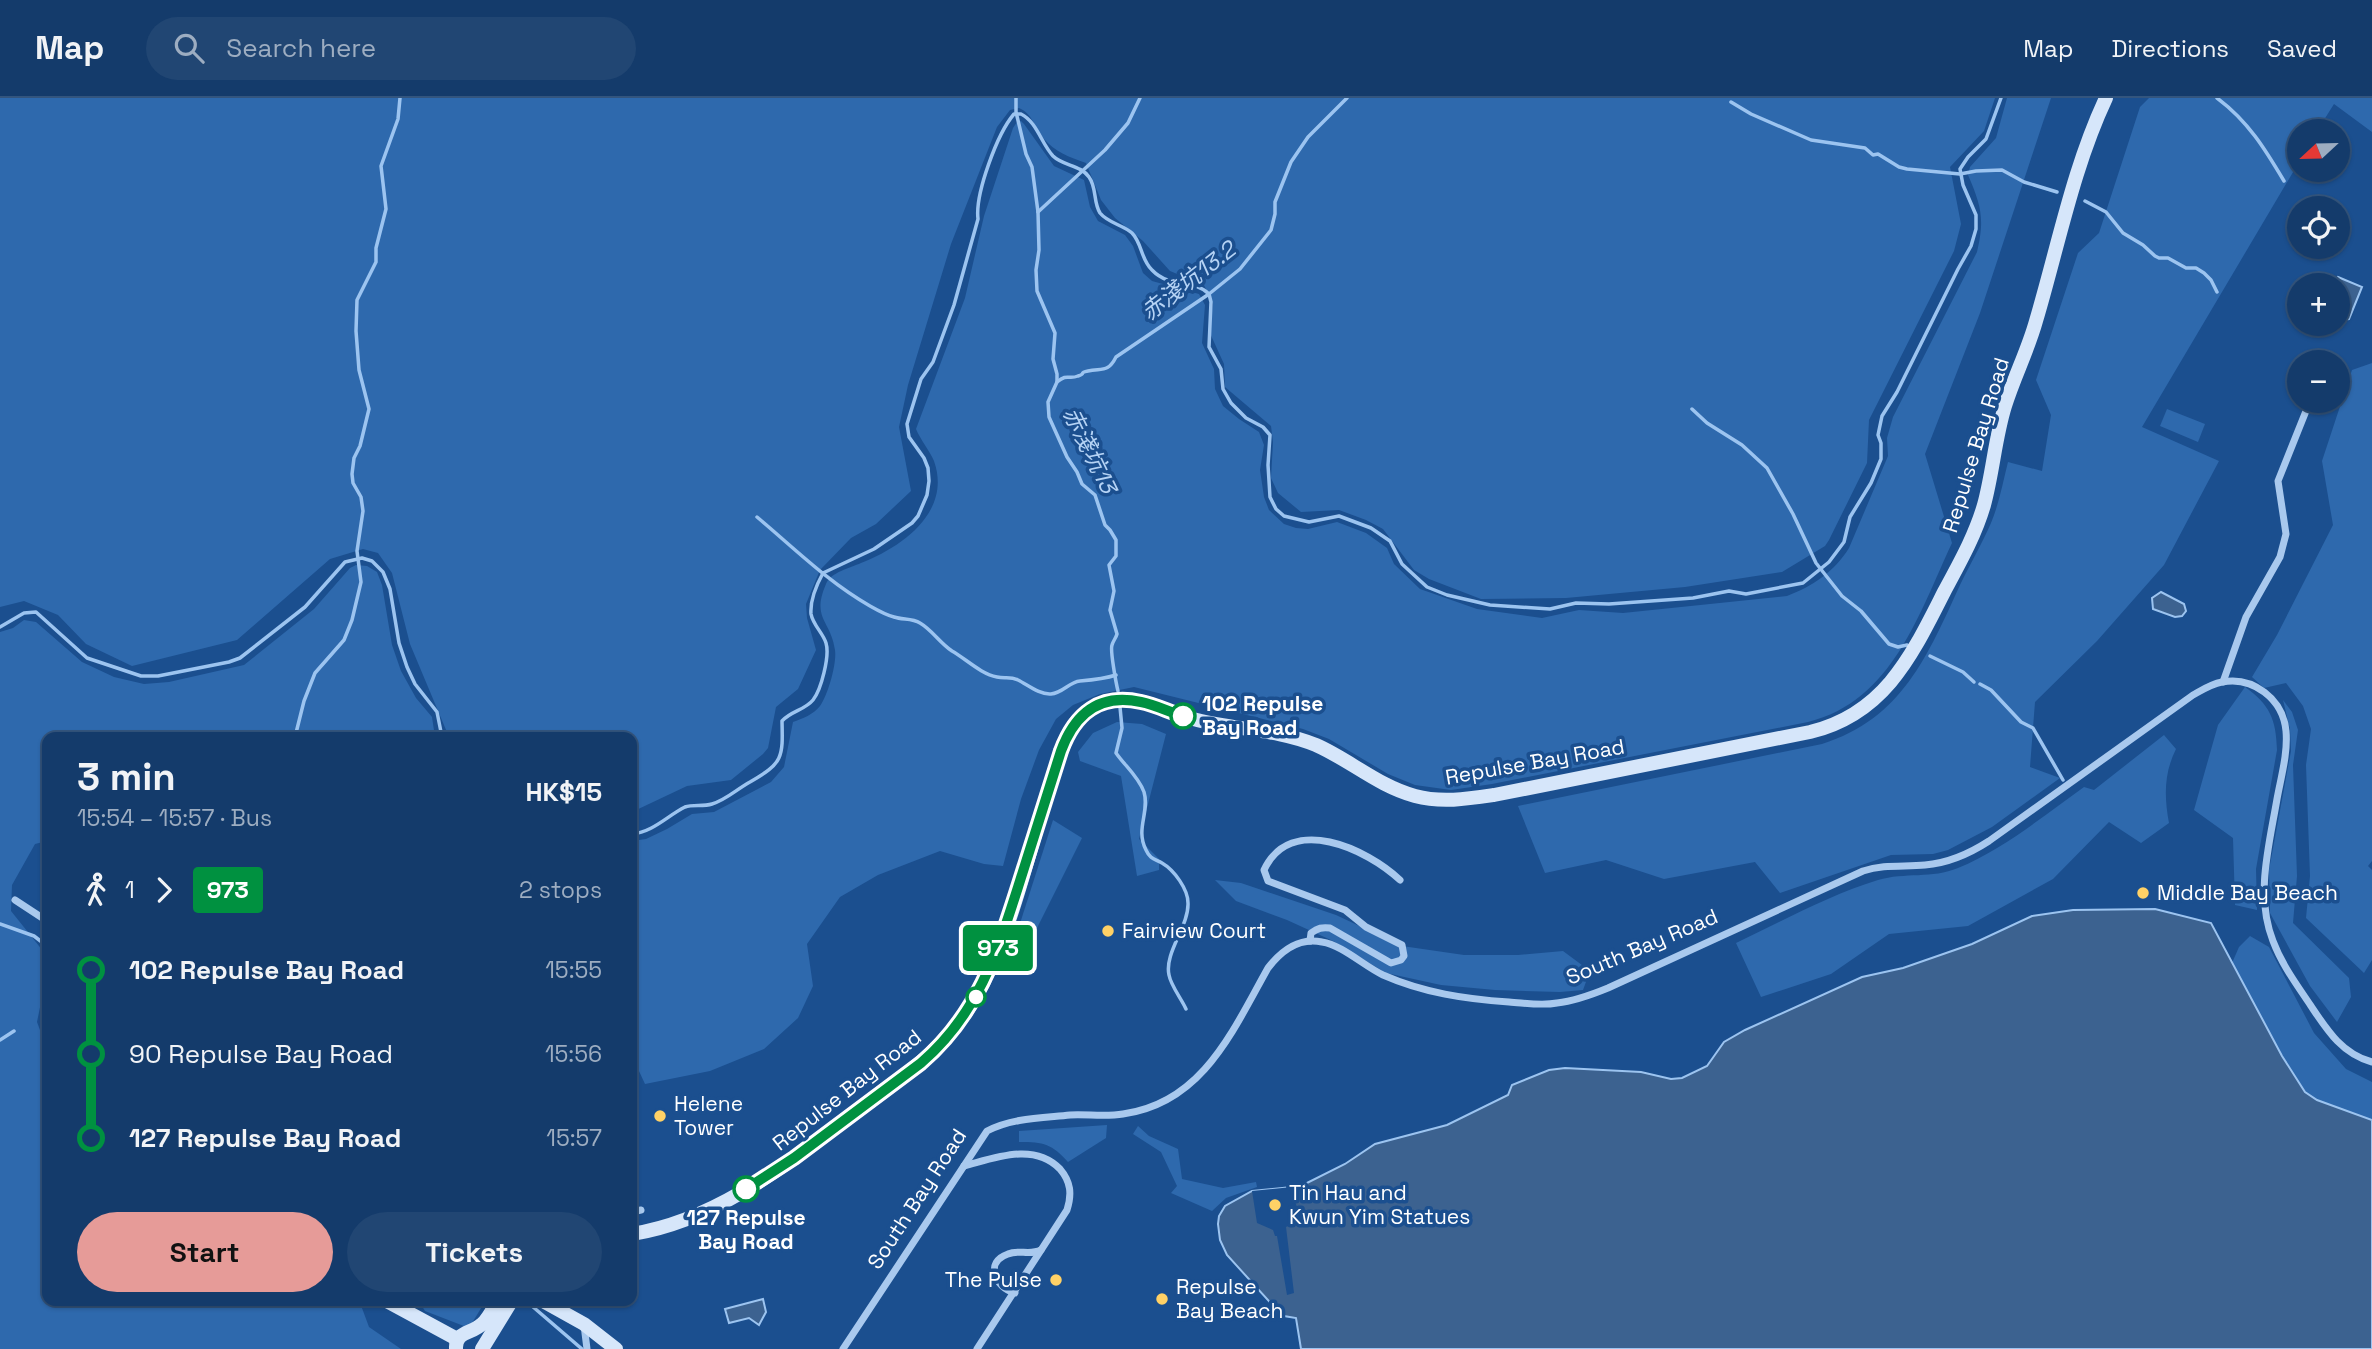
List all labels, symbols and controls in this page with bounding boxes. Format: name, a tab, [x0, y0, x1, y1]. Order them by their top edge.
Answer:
search box	[146, 17, 636, 80]
text: Map	[35, 27, 104, 69]
icon: search	[170, 29, 208, 67]
text: Search here	[226, 31, 376, 65]
text: Map	[2023, 33, 2073, 64]
text: Directions	[2111, 33, 2229, 64]
text: Saved	[2267, 33, 2337, 64]
north arrow	[2287, 119, 2350, 182]
map controls	[2287, 119, 2350, 413]
button: locate	[2287, 196, 2350, 259]
water label: 赤淺坑13.2	[1135, 233, 1243, 327]
button: +	[2287, 273, 2350, 336]
button: −	[2287, 350, 2350, 413]
street label: Repulse Bay Road	[1936, 354, 2015, 536]
water label: 赤淺坑13	[1056, 402, 1125, 501]
place label: 102 Repulse Bay Road	[1202, 690, 1323, 741]
marker: 102 Repulse Bay Road	[1170, 703, 1196, 729]
street label: Repulse Bay Road	[1443, 732, 1627, 791]
text: 3 min	[77, 753, 176, 801]
text: HK$15	[526, 775, 602, 809]
text: 15:54 – 15:57 · Bus	[77, 803, 272, 833]
icon: walk	[77, 871, 115, 909]
icon: forward	[145, 871, 183, 909]
text: 973	[207, 874, 249, 905]
text: 1	[125, 875, 135, 905]
text: 2 stops	[519, 875, 602, 905]
place label: Middle Bay Beach	[2157, 879, 2338, 906]
marker: Middle Bay Beach	[2135, 885, 2151, 901]
street label: South Bay Road	[1562, 902, 1722, 991]
place label: Fairview Court	[1122, 917, 1266, 944]
marker: Fairview Court	[1100, 923, 1116, 939]
line badge: 973	[958, 925, 1038, 971]
text: 973	[977, 932, 1019, 963]
text: 102 Repulse Bay Road	[129, 953, 404, 987]
text: 15:55	[545, 955, 602, 985]
unlabelled marker	[966, 987, 986, 1007]
street label: Repulse Bay Road	[767, 1023, 927, 1156]
text: 90 Repulse Bay Road	[129, 1037, 393, 1071]
text: 15:56	[545, 1039, 602, 1069]
place label: Helene Tower	[674, 1090, 743, 1141]
marker: Helene Tower	[652, 1108, 668, 1124]
text: 127 Repulse Bay Road	[129, 1121, 401, 1155]
text: 15:57	[546, 1123, 602, 1153]
street label: South Bay Road	[861, 1123, 972, 1274]
marker: 127 Repulse Bay Road	[733, 1176, 759, 1202]
place label: Tin Hau and Kwun Yim Statues	[1289, 1179, 1470, 1230]
marker: Tin Hau and Kwun Yim Statues	[1267, 1197, 1283, 1213]
place label: 127 Repulse Bay Road	[686, 1204, 806, 1255]
button: Start	[77, 1212, 333, 1292]
button: Tickets	[347, 1212, 602, 1292]
place label: The Pulse	[945, 1266, 1042, 1293]
marker: The Pulse	[1048, 1272, 1064, 1288]
place label: Repulse Bay Beach	[1176, 1273, 1283, 1324]
marker: Repulse Bay Beach	[1154, 1291, 1170, 1307]

